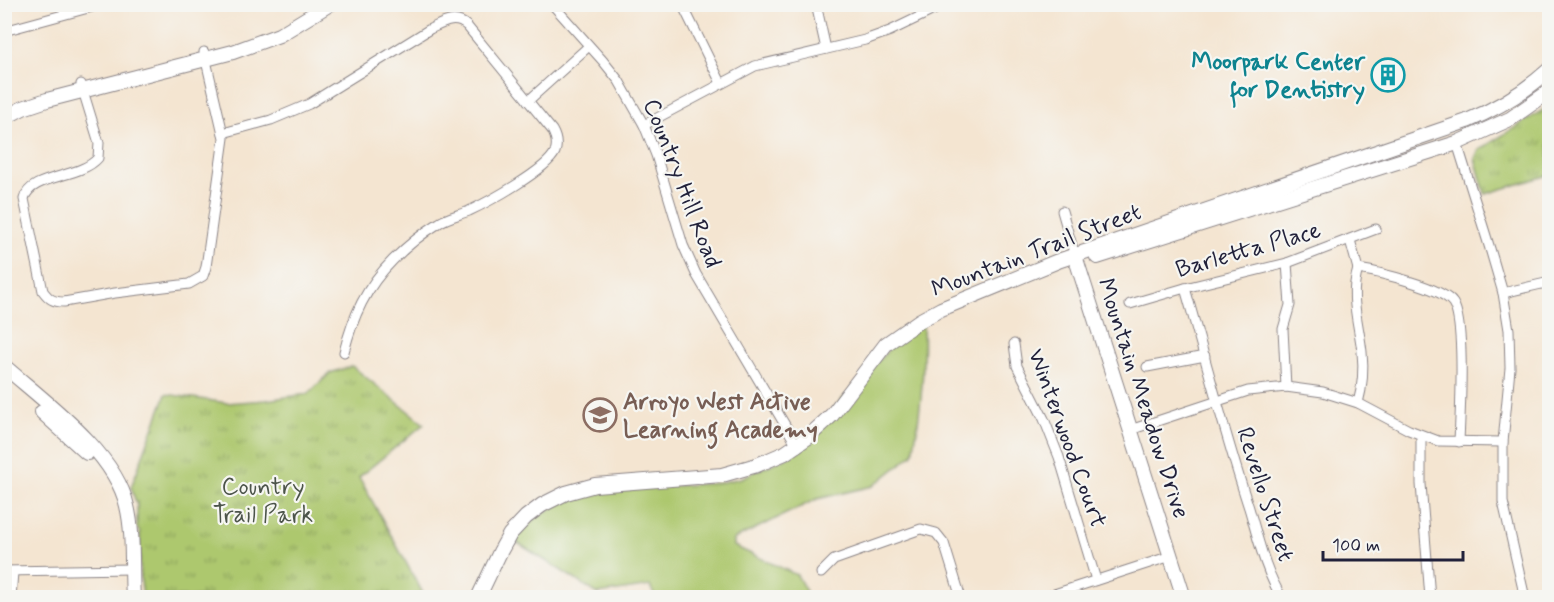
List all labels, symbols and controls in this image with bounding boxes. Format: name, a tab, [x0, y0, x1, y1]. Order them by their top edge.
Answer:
place label: Moorpark Center for Dentistry	[1191, 47, 1366, 108]
building icon: Moorpark Center for Dentistry	[1370, 57, 1406, 93]
street label: Country Hill Road	[635, 95, 728, 273]
street label: Mountain Trail Street	[927, 197, 1146, 306]
street label: Barletta Place	[1172, 215, 1325, 286]
street label: Mountain Meadow Drive	[1089, 274, 1196, 522]
street label: Winterwood Court	[1020, 345, 1113, 532]
place label: Arroyo West Active Learning Academy	[623, 387, 818, 449]
school or university icon: Arroyo West Active Learning Academy	[582, 397, 618, 433]
street label: Revello Street	[1228, 423, 1301, 566]
park label: Country Trail Park	[213, 472, 313, 531]
scale bar	[1323, 524, 1462, 562]
text: 100 m	[1332, 534, 1380, 558]

